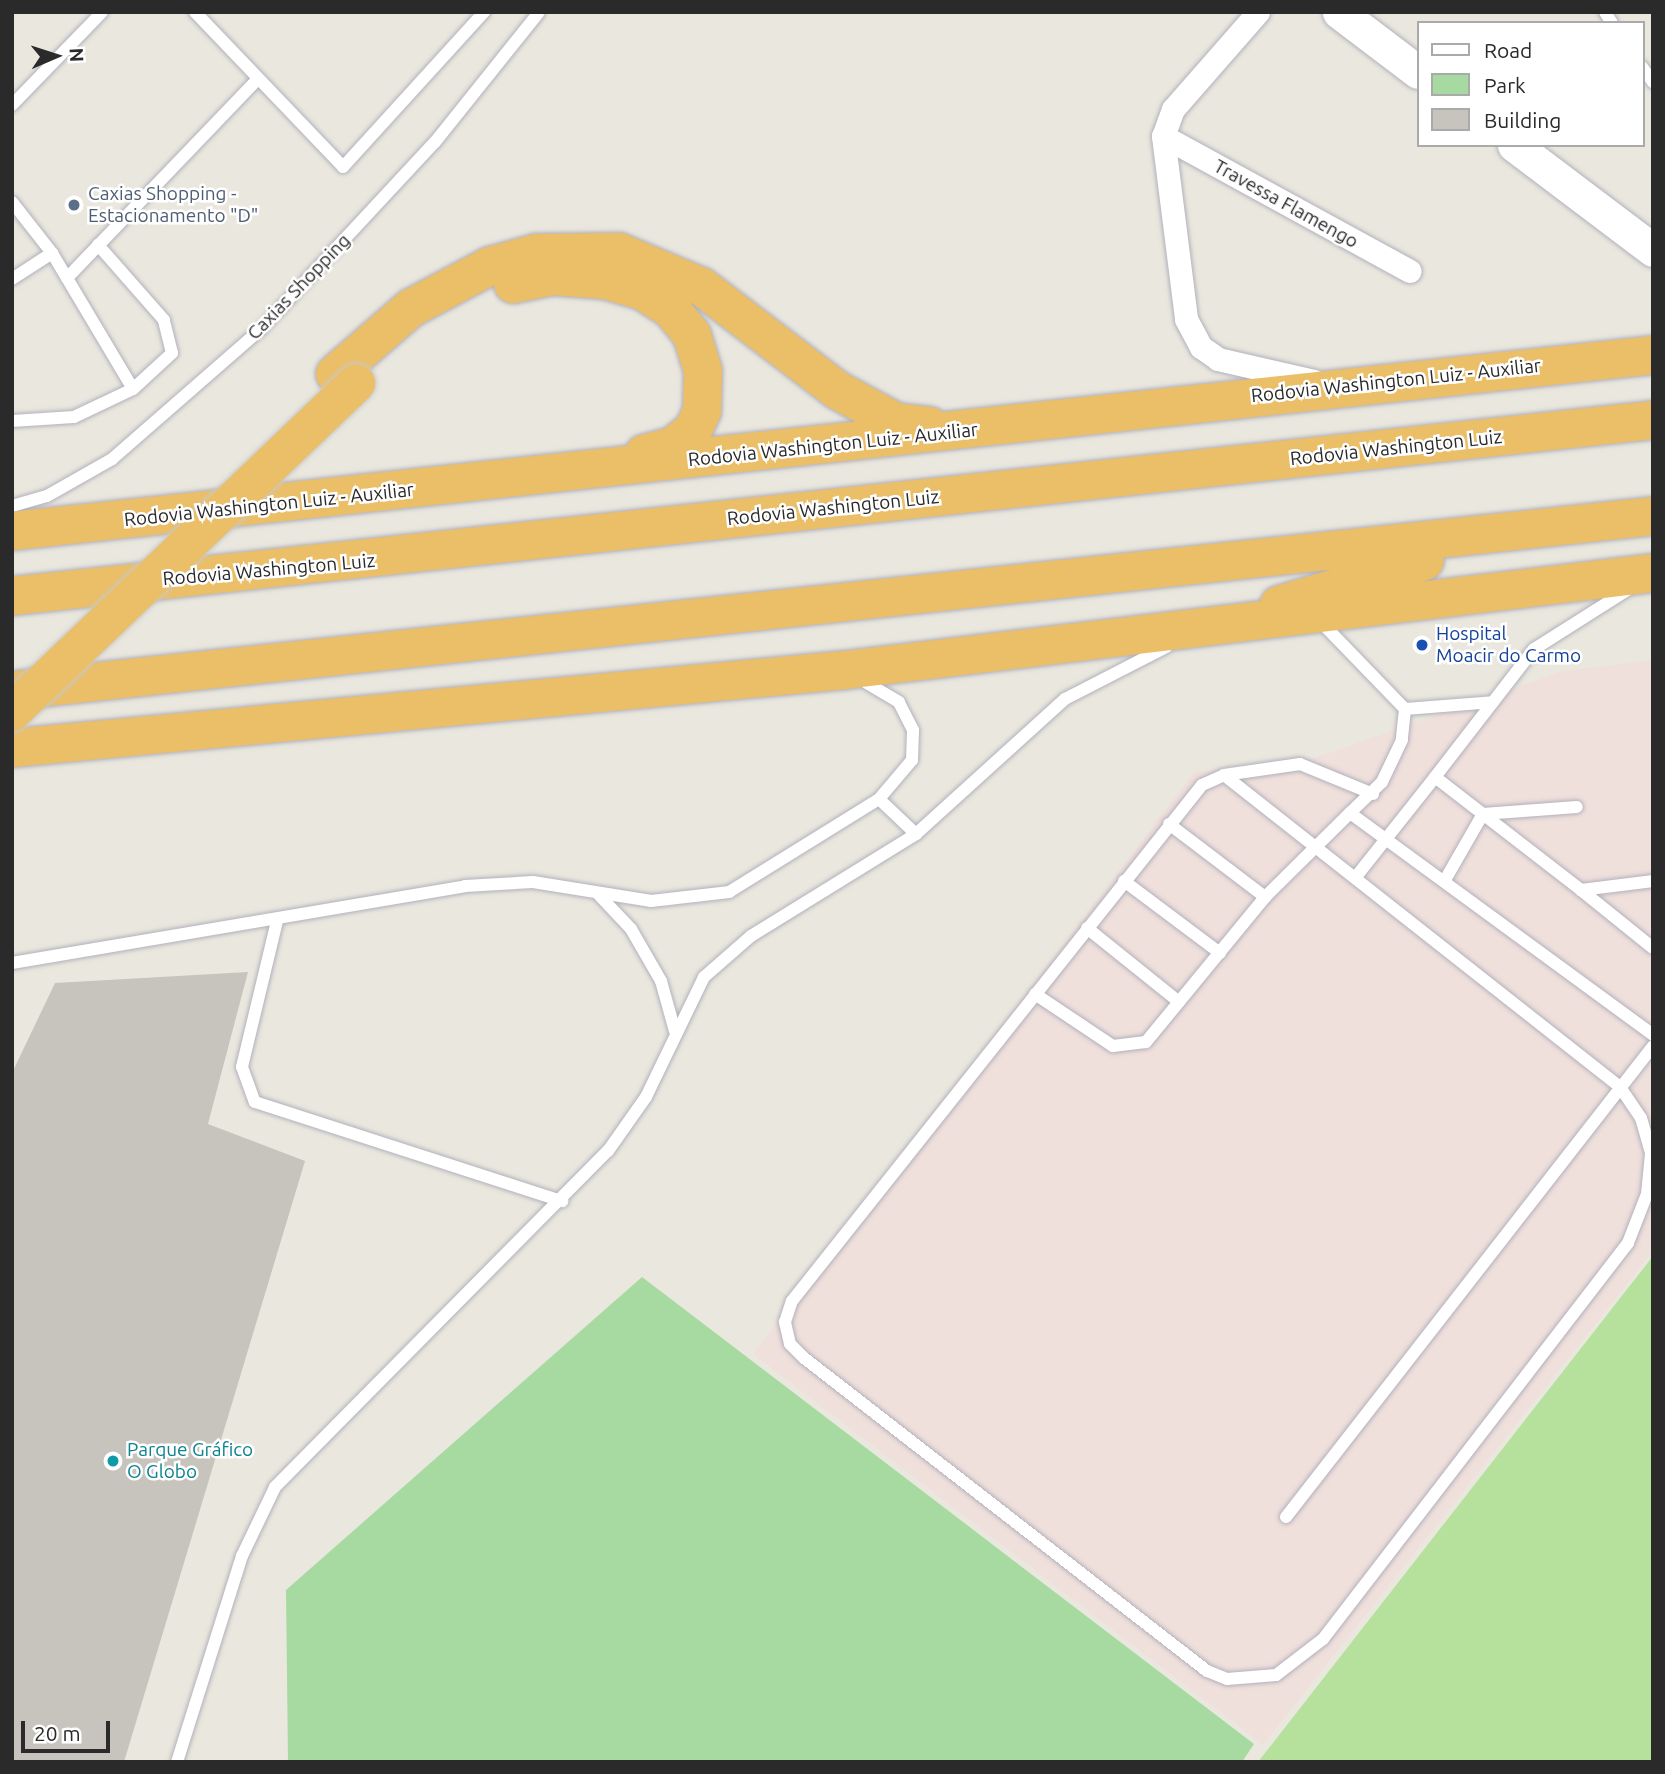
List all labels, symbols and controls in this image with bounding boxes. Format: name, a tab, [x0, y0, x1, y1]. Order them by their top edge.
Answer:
north arrow	[21, 21, 91, 91]
legend	[1416, 21, 1644, 147]
text: Road	[1484, 38, 1532, 62]
text: N	[66, 47, 88, 63]
text: Park	[1484, 73, 1526, 97]
text: Building	[1484, 108, 1561, 132]
street label: Travessa Flamengo	[1210, 155, 1362, 253]
place label: Caxias Shopping - Estacionamento "D"	[88, 183, 258, 227]
marker: Caxias Shopping - Estacionamento "D"	[66, 197, 82, 213]
street label: Caxias Shopping	[243, 229, 355, 345]
street label: Rodovia Washington Luiz - Auxiliar	[1250, 354, 1542, 408]
street label: Rodovia Washington Luiz - Auxiliar	[687, 418, 979, 472]
street label: Rodovia Washington Luiz	[1289, 426, 1503, 470]
street label: Rodovia Washington Luiz - Auxiliar	[123, 478, 415, 532]
street label: Rodovia Washington Luiz	[726, 486, 940, 530]
street label: Rodovia Washington Luiz	[162, 549, 376, 591]
place label: Hospital Moacir do Carmo	[1436, 623, 1581, 667]
marker: Hospital Moacir do Carmo	[1414, 637, 1430, 653]
place label: Parque Gráfico O Globo	[127, 1439, 253, 1483]
marker: Parque Gráfico O Globo	[105, 1453, 121, 1469]
scale bar	[24, 1708, 114, 1752]
text: 20 m	[34, 1721, 81, 1745]

